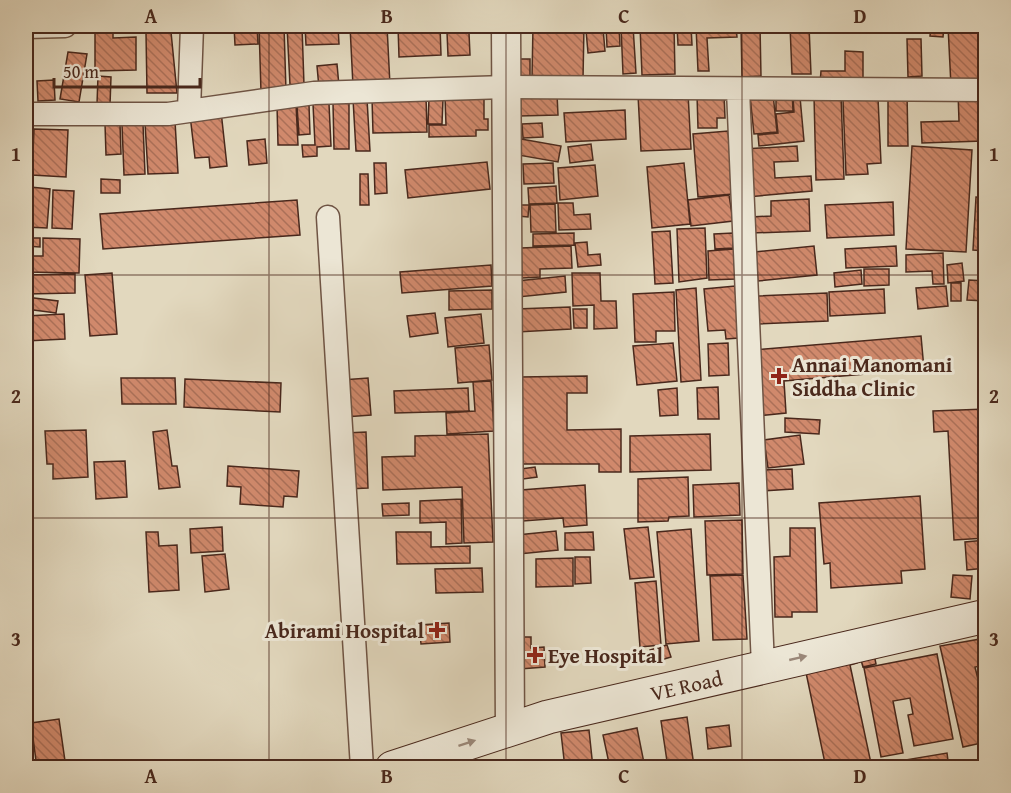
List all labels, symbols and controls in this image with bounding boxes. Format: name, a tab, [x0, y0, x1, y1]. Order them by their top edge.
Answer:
text: A	[145, 1, 158, 30]
text: B	[381, 1, 393, 30]
text: C	[618, 1, 630, 30]
text: D	[853, 1, 867, 30]
scale bar	[54, 51, 200, 89]
text: 50 m	[63, 58, 99, 85]
text: 1	[11, 139, 21, 168]
text: 1	[989, 139, 999, 168]
place label: Annai Manomani Siddha Clinic	[792, 349, 953, 404]
marker: Annai Manomani Siddha Clinic	[770, 367, 788, 385]
text: 2	[11, 381, 21, 410]
text: 2	[989, 381, 999, 410]
place label: Abirami Hospital	[265, 615, 424, 646]
marker: Abirami Hospital	[428, 621, 446, 639]
text: 3	[11, 624, 21, 653]
text: 3	[989, 624, 999, 653]
place label: Eye Hospital	[548, 640, 663, 671]
marker: Eye Hospital	[526, 646, 544, 664]
one-way arrow	[789, 653, 808, 663]
street label: VE Road	[647, 662, 726, 708]
one-way arrow	[459, 738, 477, 748]
text: A	[145, 761, 158, 790]
text: B	[381, 761, 393, 790]
text: C	[618, 761, 630, 790]
text: D	[853, 761, 867, 790]

